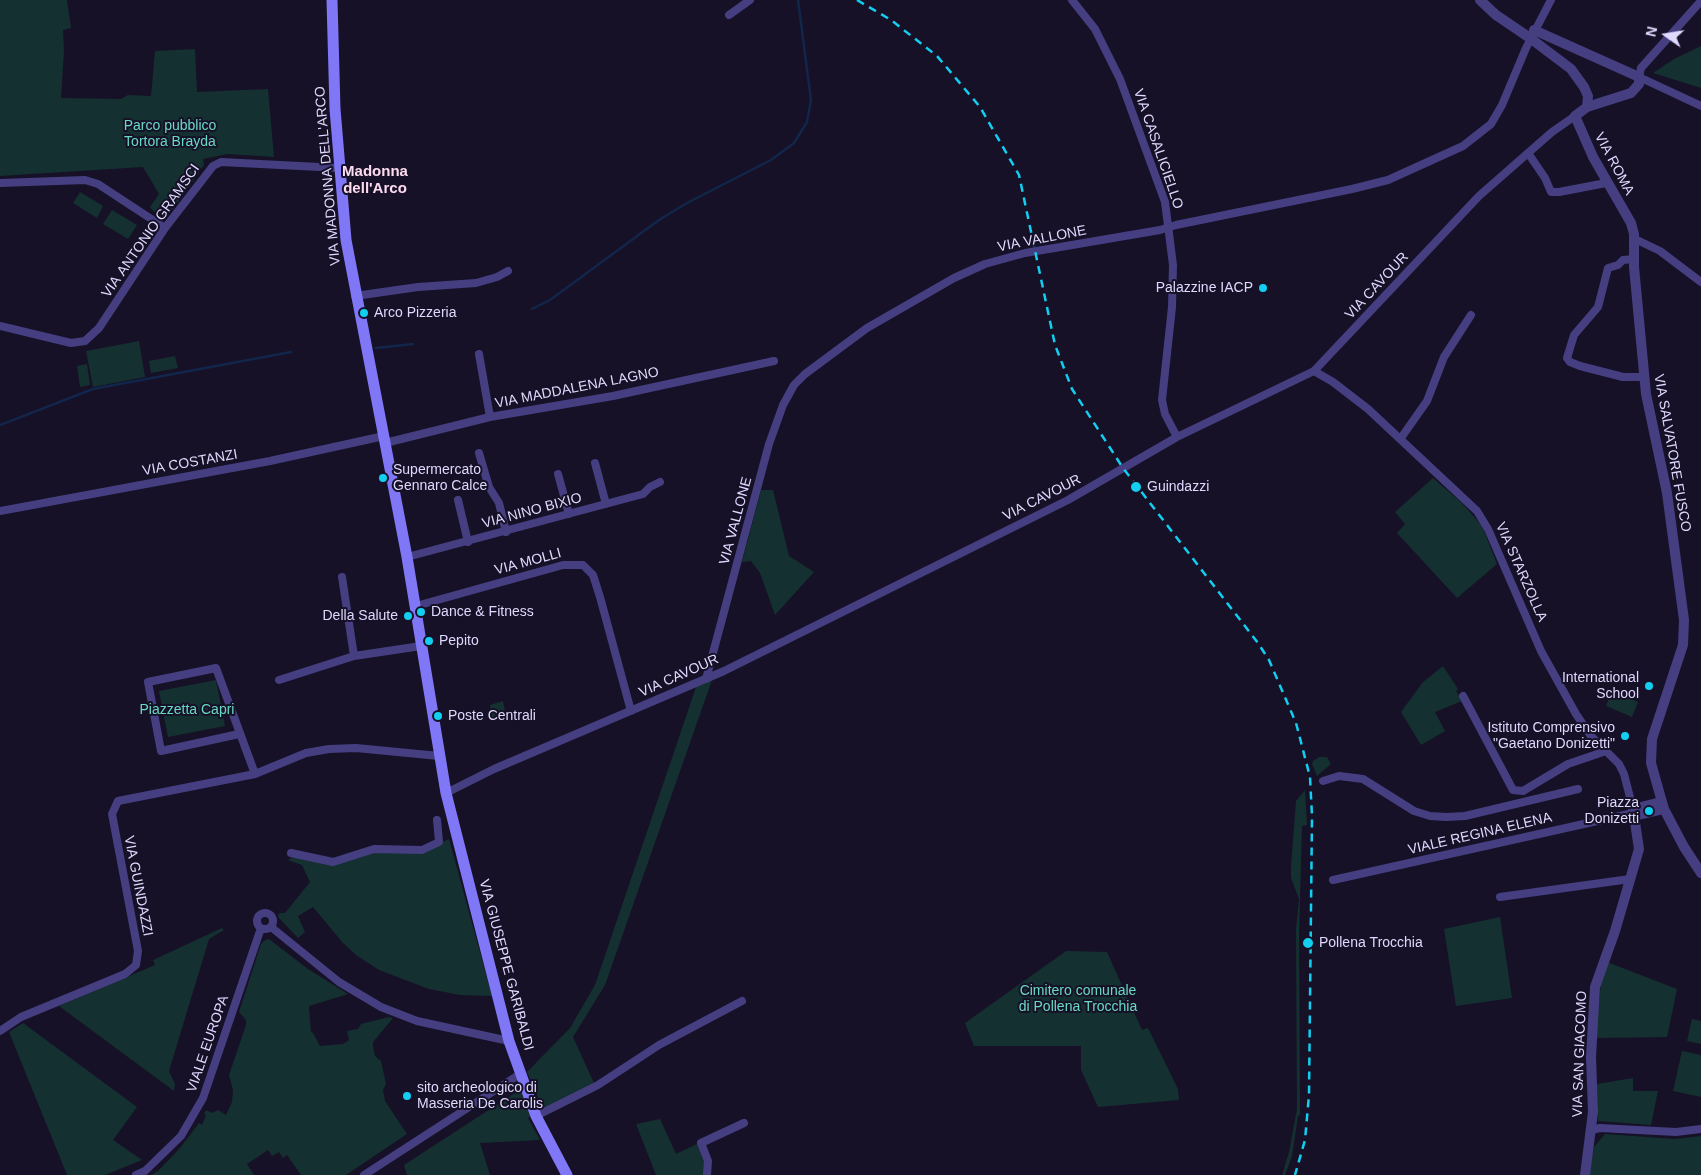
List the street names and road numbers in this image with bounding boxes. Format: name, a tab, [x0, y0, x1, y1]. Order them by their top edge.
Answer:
street label: VIA MADONNA DELL'ARCO	[312, 86, 344, 266]
street label: VIA CASALICIELLO	[1130, 87, 1186, 211]
street label: VIA ROMA	[1591, 130, 1637, 198]
street label: VIA ANTONIO GRAMSCI	[98, 161, 204, 301]
street label: VIA VALLONE	[996, 222, 1088, 256]
street label: VIA CAVOUR	[1342, 249, 1412, 323]
street label: VIA MADDALENA LAGNO	[494, 364, 660, 412]
street label: VIA SALVATORE FUSCO	[1650, 373, 1694, 533]
street label: VIA COSTANZI	[141, 446, 239, 480]
street label: VIA CAVOUR	[1000, 471, 1084, 525]
street label: VIA VALLONE	[716, 475, 756, 567]
street label: VIA NINO BIXIO	[480, 490, 584, 532]
street label: VIA STARZOLLA	[1492, 520, 1550, 624]
street label: VIA MOLLI	[493, 545, 563, 579]
street label: VIA CAVOUR	[637, 651, 721, 701]
street label: VIALE REGINA ELENA	[1406, 809, 1554, 859]
street label: VIA GUINDAZZI	[120, 834, 156, 938]
street label: VIA GIUSEPPE GARIBALDI	[475, 878, 537, 1052]
street label: VIA SAN GIACOMO	[1569, 990, 1591, 1118]
street label: VIALE EUROPA	[184, 993, 232, 1095]

